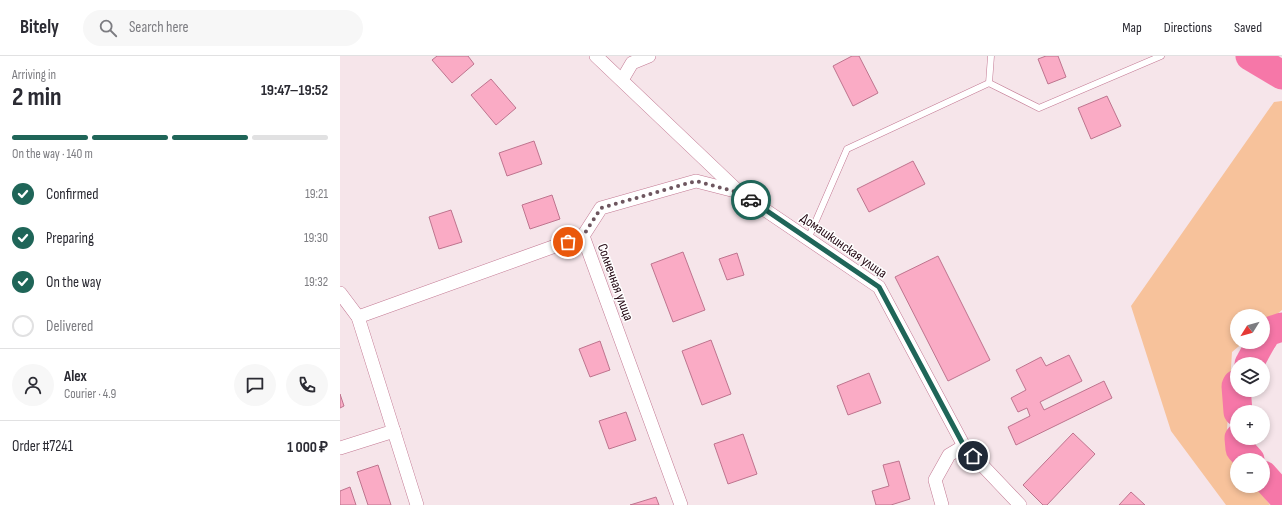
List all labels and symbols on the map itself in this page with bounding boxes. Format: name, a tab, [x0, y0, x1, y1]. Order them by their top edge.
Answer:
courier	[731, 180, 771, 220]
street label: Домашкинская улица	[797, 209, 890, 282]
pin	[551, 225, 585, 259]
street label: Солнечная улица	[594, 241, 637, 323]
north arrow	[1230, 309, 1270, 349]
pin	[956, 439, 990, 473]

